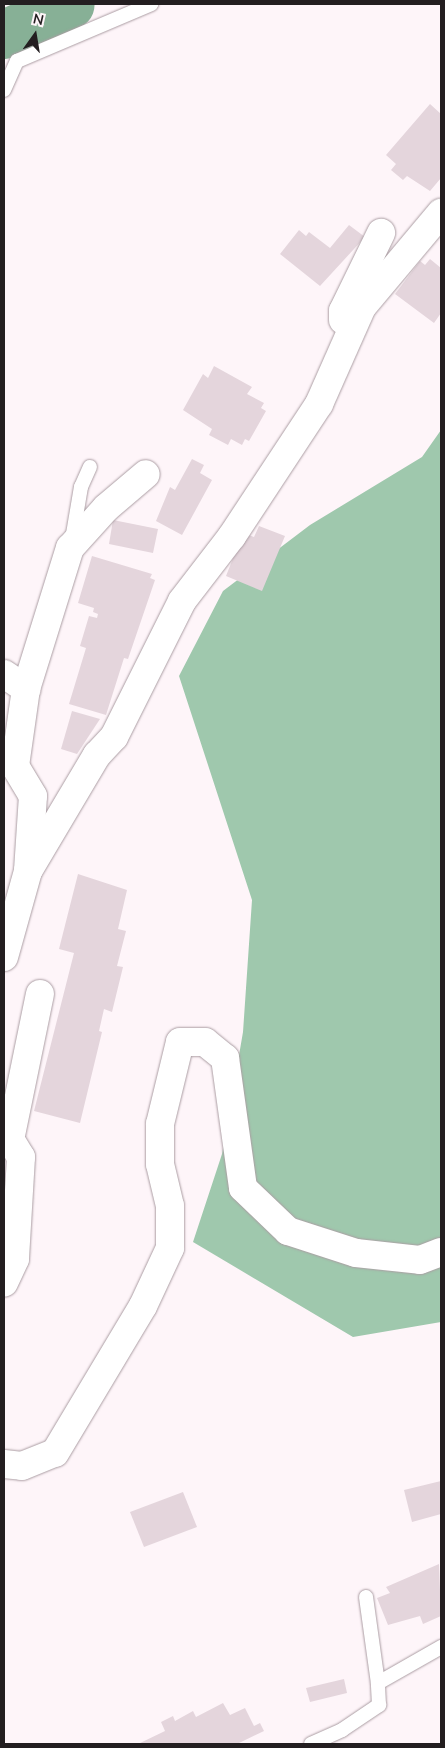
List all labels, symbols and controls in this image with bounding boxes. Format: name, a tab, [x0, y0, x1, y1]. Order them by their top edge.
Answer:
text: N	[31, 9, 46, 30]
north arrow	[10, 10, 60, 60]

